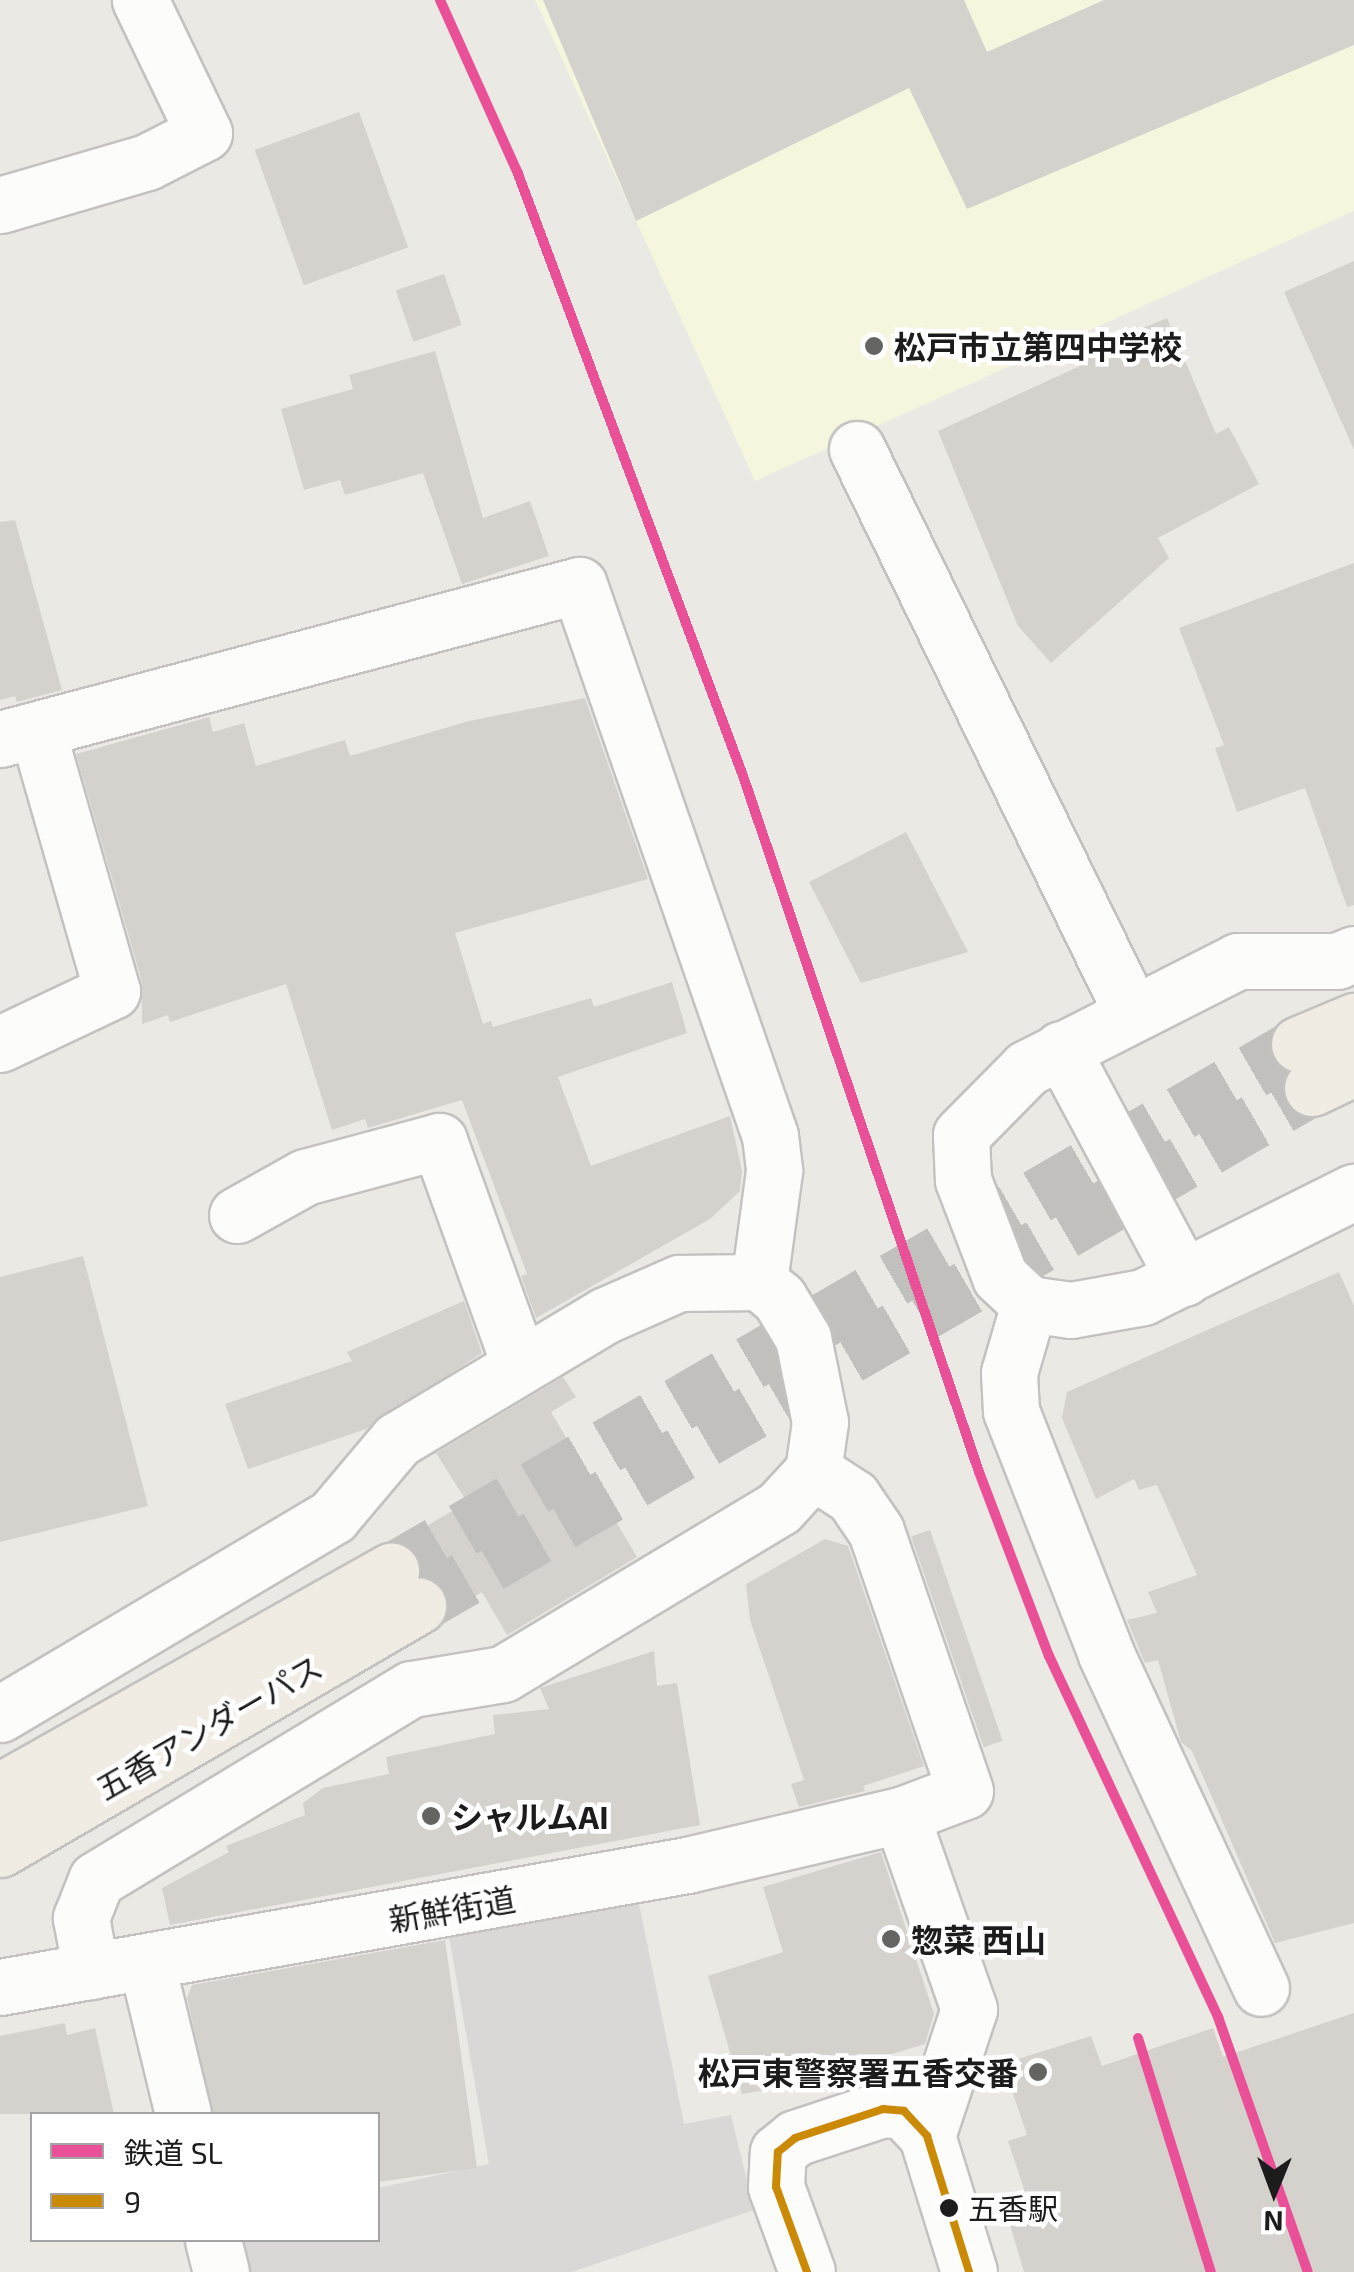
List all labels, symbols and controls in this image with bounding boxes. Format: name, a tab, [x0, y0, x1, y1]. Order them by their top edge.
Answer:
place label: 松戸市立第四中学校	[894, 327, 1182, 365]
marker: 松戸市立第四中学校	[863, 335, 885, 357]
street label: 五香アンダーパス	[89, 1646, 329, 1808]
place label: シャルムAI	[451, 1797, 609, 1835]
marker: シャルムAI	[420, 1805, 442, 1827]
street label: 新鮮街道	[386, 1879, 518, 1939]
place label: 惣菜 西山	[911, 1920, 1046, 1958]
marker: 惣菜 西山	[880, 1928, 902, 1950]
place label: 松戸東警察署五香交番	[698, 2053, 1018, 2091]
marker: 松戸東警察署五香交番	[1027, 2061, 1049, 2083]
legend	[30, 2112, 380, 2242]
text: 鉄道 SL	[124, 2134, 223, 2170]
north arrow	[1224, 2142, 1324, 2242]
text: 9	[124, 2183, 141, 2219]
place label: 五香駅	[968, 2190, 1058, 2226]
marker: 五香駅	[939, 2198, 959, 2218]
text: N	[1263, 2205, 1284, 2239]

